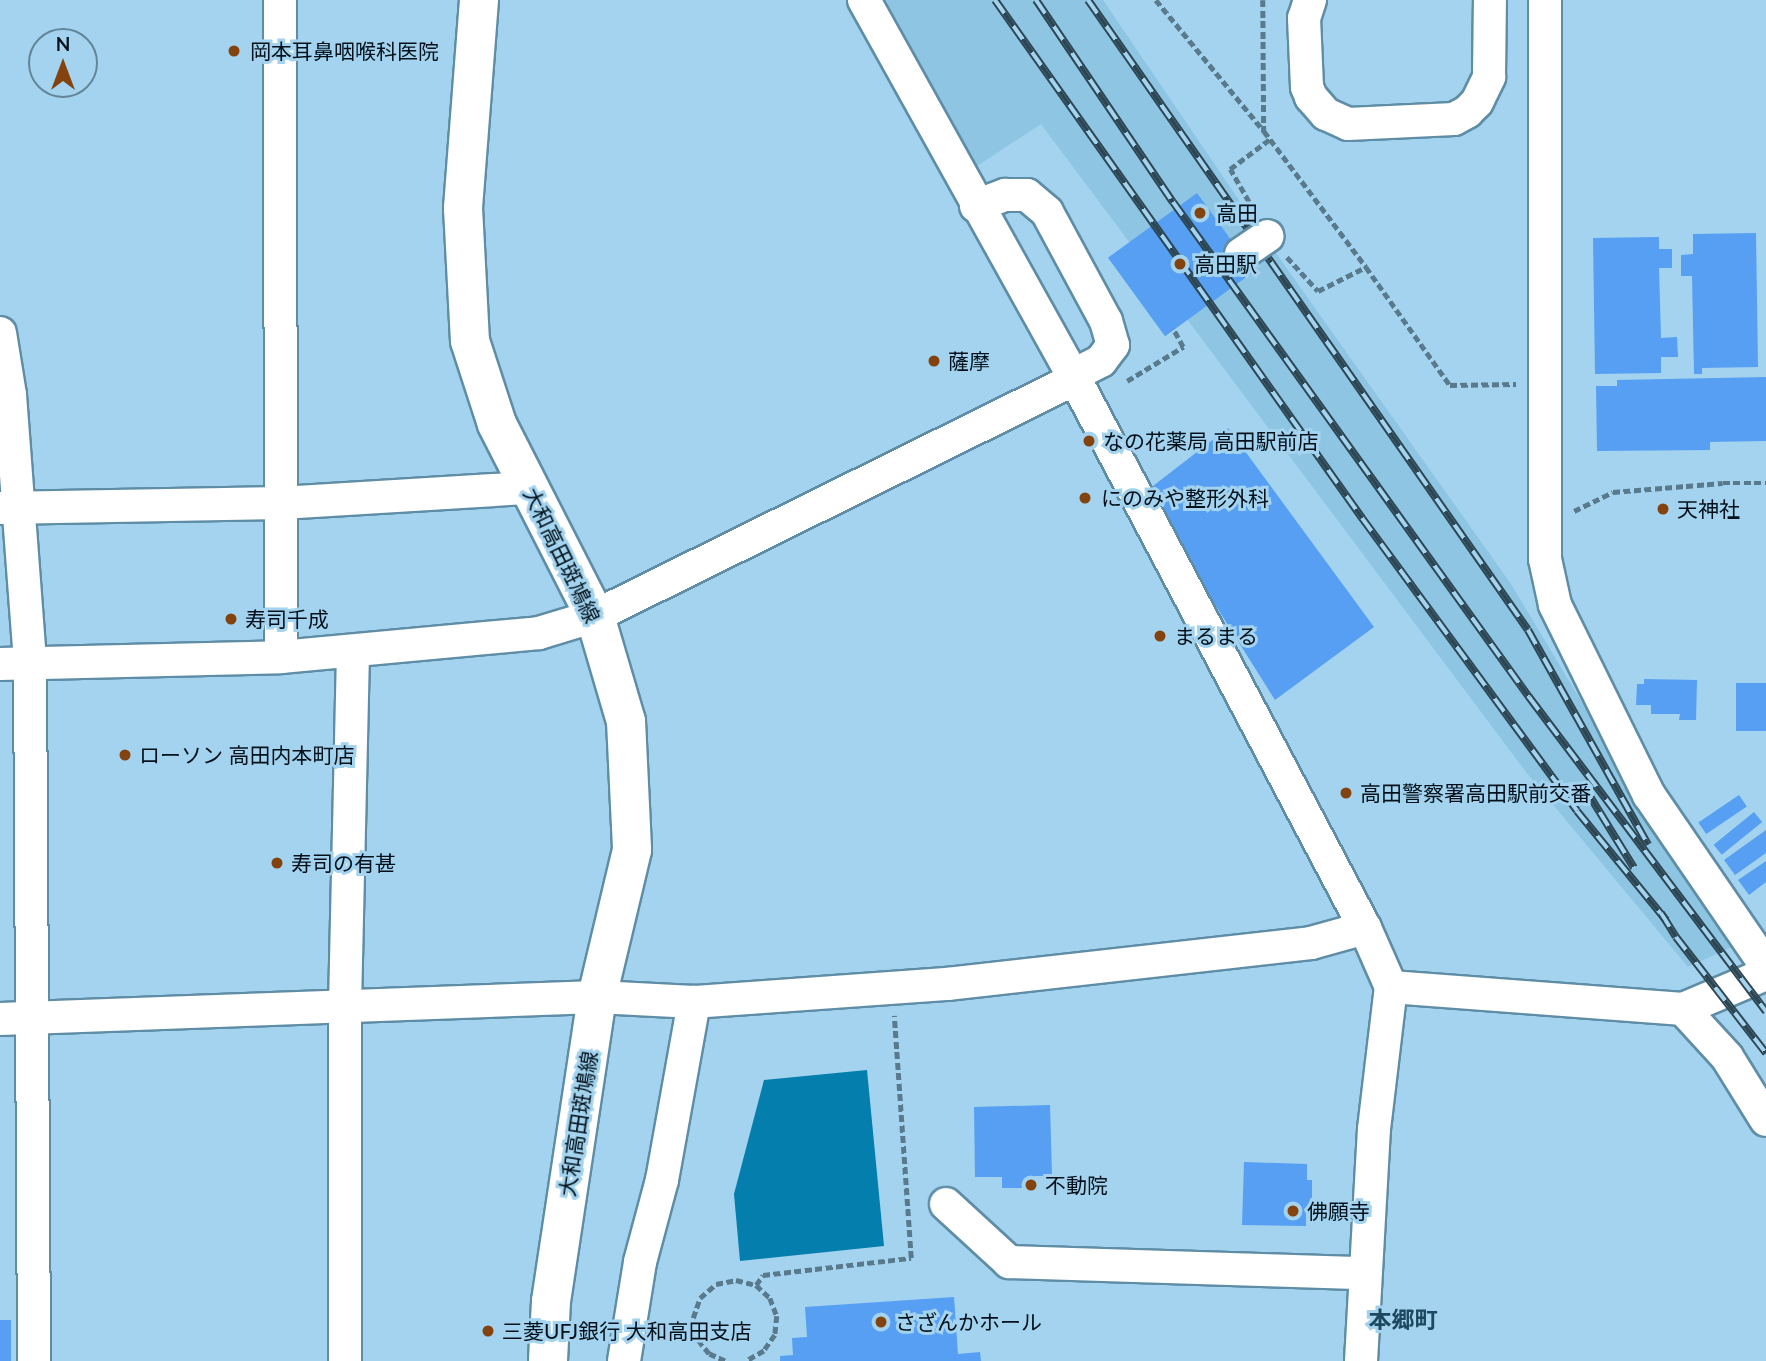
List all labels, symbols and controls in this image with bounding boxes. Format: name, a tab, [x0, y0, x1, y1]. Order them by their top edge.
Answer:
north arrow	[28, 28, 98, 98]
text: N	[56, 32, 70, 55]
place label: 岡本耳鼻咽喉科医院	[250, 38, 439, 64]
marker: 岡本耳鼻咽喉科医院	[224, 41, 244, 61]
place label: 高田	[1216, 200, 1258, 226]
marker: 高田	[1190, 203, 1210, 223]
place label: 高田駅	[1194, 251, 1257, 277]
marker: 高田駅	[1172, 256, 1188, 272]
place label: 薩摩	[948, 348, 990, 374]
marker: 薩摩	[926, 353, 942, 369]
place label: なの花薬局 高田駅前店	[1103, 428, 1318, 454]
marker: なの花薬局 高田駅前店	[1081, 433, 1097, 449]
street label: 大和高田斑鳩線	[518, 483, 606, 627]
place label: にのみや整形外科	[1101, 485, 1269, 511]
marker: にのみや整形外科	[1075, 488, 1095, 508]
place label: 天神社	[1677, 496, 1740, 522]
marker: 天神社	[1655, 501, 1671, 517]
place label: 寿司千成	[245, 606, 329, 632]
marker: 寿司千成	[223, 611, 239, 627]
place label: まるまる	[1174, 623, 1258, 649]
marker: まるまる	[1152, 628, 1168, 644]
place label: ローソン 高田内本町店	[139, 742, 354, 768]
marker: ローソン 高田内本町店	[117, 747, 133, 763]
place label: 高田警察署高田駅前交番	[1360, 780, 1591, 806]
marker: 高田警察署高田駅前交番	[1338, 785, 1354, 801]
place label: 寿司の有甚	[291, 850, 396, 876]
marker: 寿司の有甚	[269, 855, 285, 871]
street label: 大和高田斑鳩線	[554, 1049, 602, 1199]
place label: 不動院	[1045, 1172, 1108, 1198]
marker: 不動院	[1023, 1177, 1039, 1193]
place label: 佛願寺	[1307, 1198, 1370, 1224]
marker: 佛願寺	[1285, 1203, 1301, 1219]
district label: 本郷町	[1369, 1305, 1437, 1333]
place label: さざんかホール	[895, 1309, 1042, 1335]
marker: さざんかホール	[873, 1314, 889, 1330]
place label: 三菱UFJ銀行 大和高田支店	[502, 1318, 752, 1344]
marker: 三菱UFJ銀行 大和高田支店	[480, 1323, 496, 1339]

